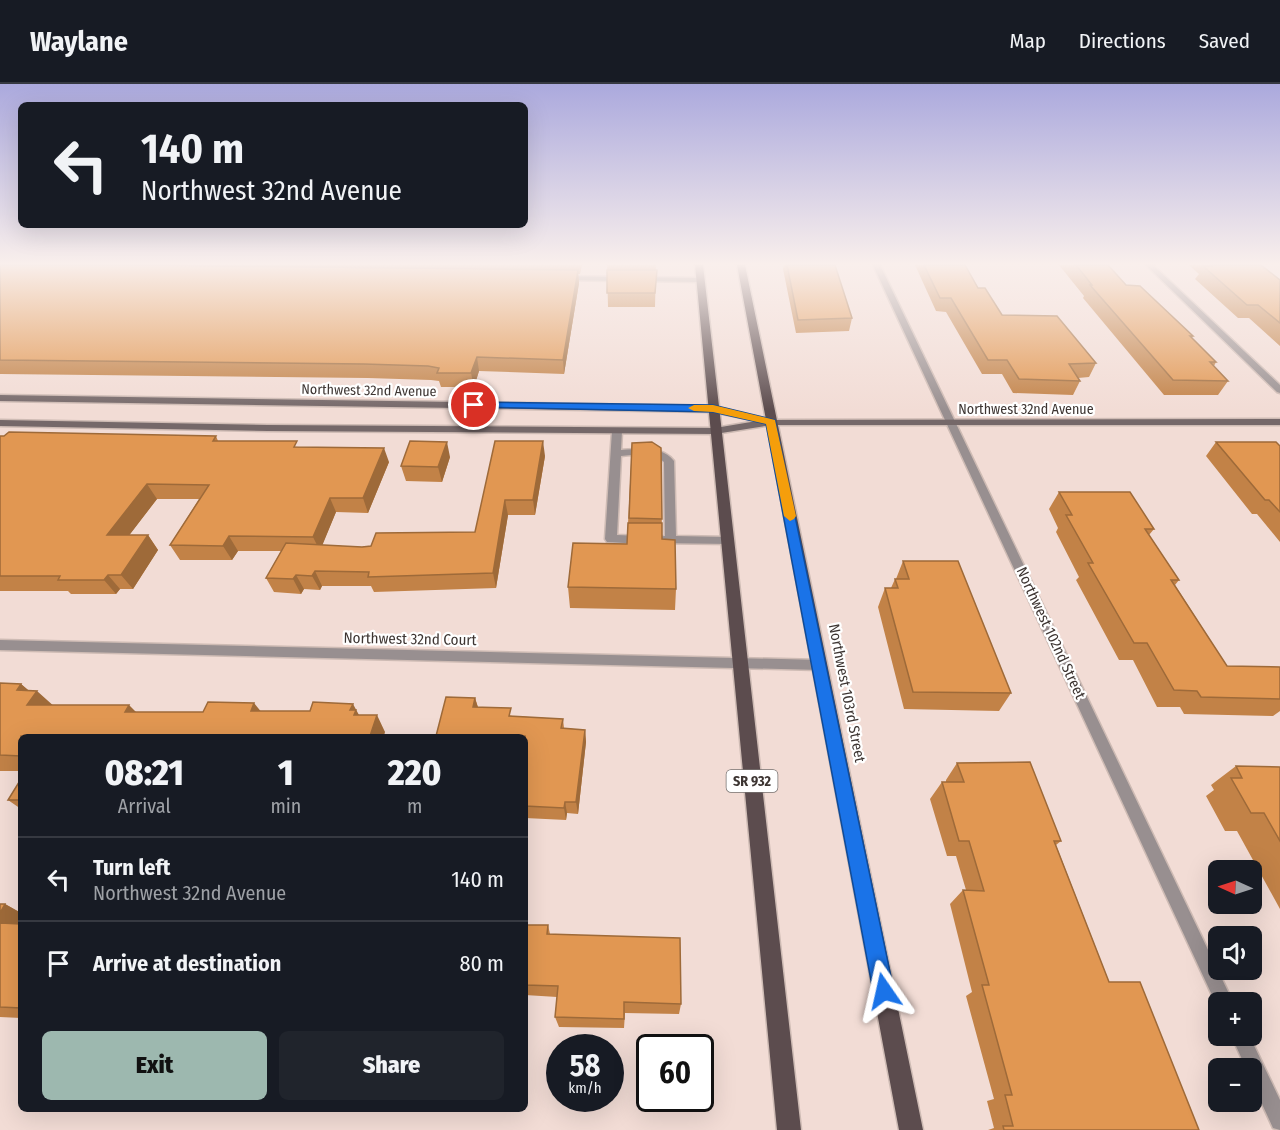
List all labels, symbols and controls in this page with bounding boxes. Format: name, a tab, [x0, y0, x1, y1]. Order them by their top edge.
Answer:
text: Waylane	[30, 25, 128, 58]
text: Map	[1009, 28, 1046, 54]
text: Directions	[1079, 28, 1166, 54]
text: Saved	[1199, 28, 1250, 54]
text: 140 m	[141, 124, 244, 174]
icon: left	[42, 126, 120, 204]
text: Northwest 32nd Avenue	[141, 175, 402, 207]
pin	[448, 379, 499, 430]
street label: Northwest 32nd Avenue	[301, 381, 437, 400]
icon: arrive	[457, 388, 490, 421]
street label: Northwest 32nd Avenue	[958, 401, 1094, 418]
street label: Northwest 102nd Street	[1013, 564, 1090, 702]
street label: Northwest 103rd Street	[825, 622, 869, 764]
street label: Northwest 32nd Court	[343, 629, 477, 649]
text: 08:21	[104, 751, 184, 795]
text: 1	[278, 751, 294, 795]
text: 220	[388, 751, 442, 795]
road number: SR 932	[726, 770, 777, 792]
text: Arrival	[118, 794, 171, 818]
text: min	[270, 794, 301, 818]
text: m	[407, 794, 422, 818]
text: Turn left	[93, 854, 171, 881]
north arrow	[1208, 860, 1262, 914]
map controls	[1208, 860, 1262, 1112]
icon: left	[42, 863, 75, 896]
text: 140 m	[451, 866, 504, 893]
text: Northwest 32nd Avenue	[93, 881, 286, 905]
button: sound	[1208, 926, 1262, 980]
icon: arrive	[42, 947, 75, 980]
text: Arrive at destination	[93, 950, 281, 977]
text: 80 m	[459, 950, 504, 977]
position arrow	[852, 959, 916, 1023]
button: +	[1208, 992, 1262, 1046]
button: Exit	[42, 1031, 267, 1100]
button: Share	[279, 1031, 504, 1100]
speed limit sign: 60	[636, 1034, 714, 1112]
text: 58	[570, 1048, 600, 1084]
button: −	[1208, 1058, 1262, 1112]
text: km/h	[568, 1079, 602, 1097]

